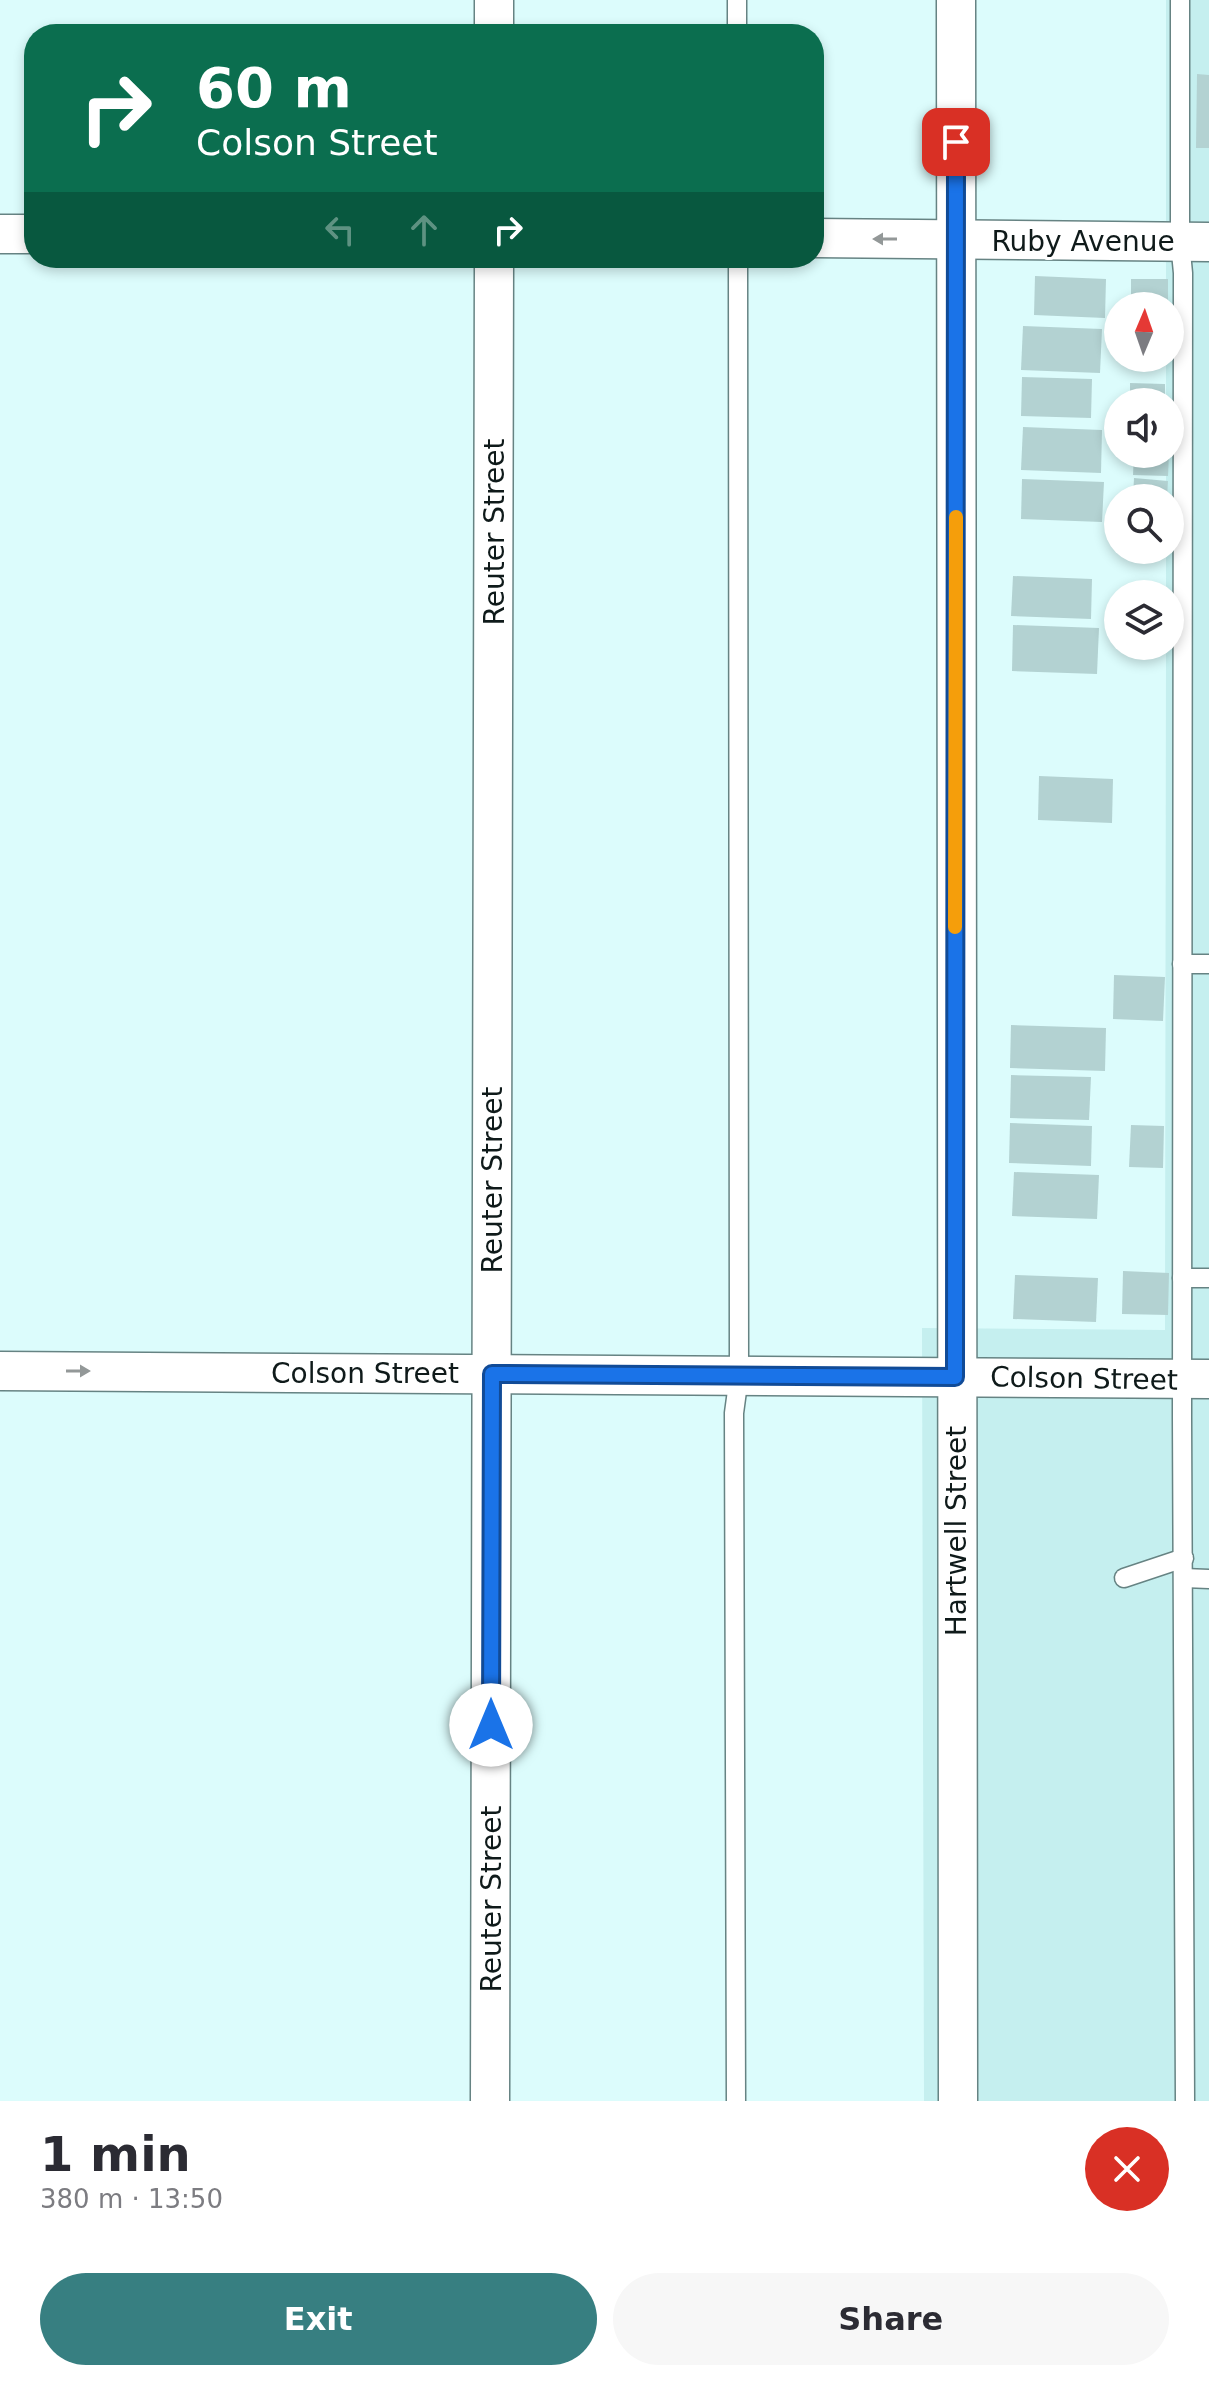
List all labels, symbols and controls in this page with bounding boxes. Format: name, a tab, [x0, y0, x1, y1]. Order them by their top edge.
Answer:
text: 60 m	[196, 55, 352, 120]
icon: right	[64, 56, 168, 160]
pin	[922, 108, 990, 176]
icon: arrive	[934, 120, 978, 164]
text: Colson Street	[196, 122, 438, 163]
icon: left	[318, 208, 362, 252]
icon: ahead	[402, 208, 446, 252]
icon: right	[486, 208, 530, 252]
street label: Ruby Avenue	[991, 225, 1175, 258]
one-way arrow	[872, 232, 897, 245]
north arrow	[1104, 292, 1184, 372]
map controls	[1104, 292, 1184, 660]
button: sound	[1104, 388, 1184, 468]
street label: Reuter Street	[478, 439, 511, 625]
button: search	[1104, 484, 1184, 564]
button: layers	[1104, 580, 1184, 660]
street label: Reuter Street	[476, 1087, 509, 1273]
street label: Colson Street	[271, 1357, 459, 1390]
street label: Colson Street	[990, 1360, 1178, 1397]
one-way arrow	[66, 1365, 91, 1378]
street label: Hartwell Street	[940, 1426, 973, 1636]
position arrow	[449, 1683, 533, 1767]
street label: Reuter Street	[475, 1806, 508, 1992]
text: 1 min	[40, 2126, 191, 2182]
button: close	[1085, 2127, 1169, 2211]
text: 380 m · 13:50	[40, 2184, 223, 2214]
button: Exit	[40, 2273, 597, 2365]
button: Share	[613, 2273, 1169, 2365]

